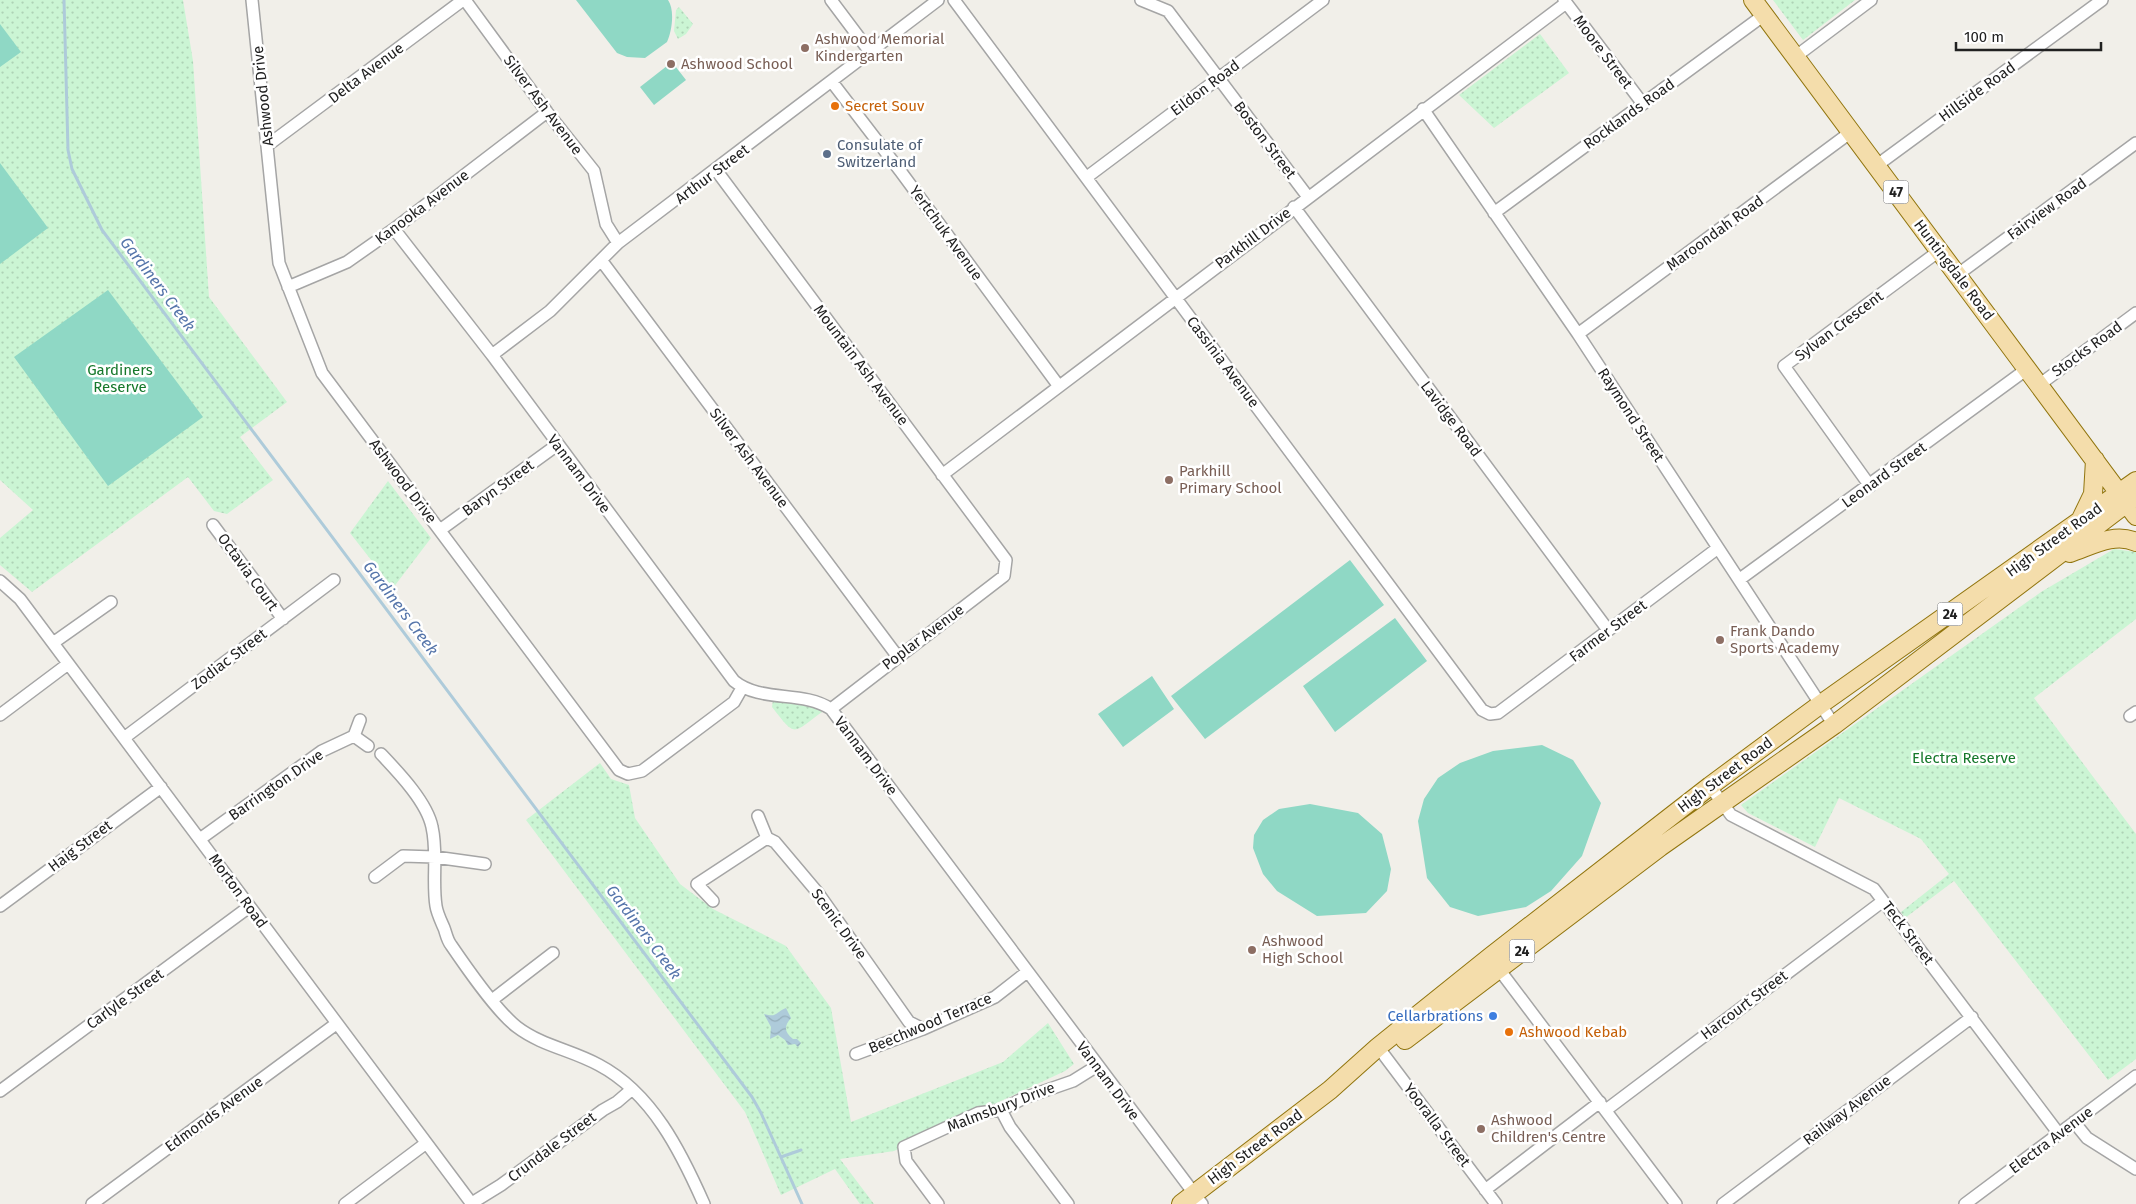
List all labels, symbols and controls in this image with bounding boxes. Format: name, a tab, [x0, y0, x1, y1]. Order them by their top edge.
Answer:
street label: Moore Street	[1570, 12, 1637, 93]
scale bar	[1956, 20, 2101, 52]
text: 100 m	[1964, 28, 2004, 46]
place label: Ashwood Memorial Kindergarten	[815, 30, 945, 65]
street label: Delta Avenue	[325, 39, 407, 107]
marker: Ashwood Memorial Kindergarten	[799, 42, 811, 54]
street label: Ashwood Drive	[249, 45, 277, 147]
street label: Silver Ash Avenue	[500, 52, 586, 158]
place label: Ashwood School	[681, 55, 793, 73]
street label: Eildon Road	[1167, 56, 1243, 120]
marker: Ashwood School	[665, 58, 677, 70]
street label: Hillside Road	[1935, 58, 2019, 126]
street label: Rocklands Road	[1580, 75, 1678, 153]
place label: Secret Souv	[845, 97, 925, 115]
street label: Boston Street	[1230, 98, 1300, 183]
marker: Secret Souv	[829, 100, 841, 112]
place label: Consulate of Switzerland	[837, 136, 923, 171]
street label: Arthur Street	[672, 140, 753, 208]
marker: Consulate of Switzerland	[821, 148, 833, 160]
street label: Kanooka Avenue	[372, 166, 472, 248]
street label: Fairview Road	[2004, 174, 2090, 244]
road number: 47	[1884, 180, 1908, 203]
street label: Yertchuk Avenue	[906, 182, 986, 284]
street label: Maroondah Road	[1663, 192, 1767, 274]
street label: Parkhill Drive	[1211, 204, 1295, 272]
street label: Huntingdale Road	[1910, 216, 1998, 324]
water label: Gardiners Creek	[116, 233, 200, 335]
street label: Sylvan Crescent	[1791, 287, 1887, 365]
street label: Mountain Ash Avenue	[810, 301, 912, 429]
street label: Cassinia Avenue	[1183, 313, 1263, 411]
street label: Stocks Road	[2048, 317, 2126, 381]
park label: Gardiners Reserve	[87, 361, 153, 396]
street label: Raymond Street	[1594, 365, 1668, 466]
street label: Lavidge Road	[1417, 378, 1485, 460]
street label: Silver Ash Avenue	[706, 405, 792, 511]
street label: Vannam Drive	[544, 431, 614, 517]
street label: Ashwood Drive	[365, 435, 441, 527]
street label: Leonard Street	[1838, 438, 1930, 512]
street label: Baryn Street	[459, 456, 538, 520]
place label: Parkhill Primary School	[1179, 462, 1282, 497]
marker: Parkhill Primary School	[1163, 474, 1175, 486]
street label: High Street Road	[2002, 499, 2106, 581]
street label: Octavia Court	[214, 530, 282, 615]
water label: Gardiners Creek	[359, 557, 443, 659]
street label: Farmer Street	[1566, 596, 1651, 666]
street label: Poplar Avenue	[878, 600, 968, 674]
road number: 24	[1938, 602, 1962, 626]
place label: Frank Dando Sports Academy	[1730, 622, 1840, 657]
street label: Zodiac Street	[188, 625, 271, 693]
marker: Frank Dando Sports Academy	[1714, 634, 1726, 646]
street label: Vannam Drive	[831, 713, 901, 799]
street label: High Street Road	[1674, 733, 1776, 817]
street label: Barrington Drive	[225, 746, 327, 824]
park label: Electra Reserve	[1912, 749, 2016, 767]
street label: Haig Street	[45, 816, 116, 876]
street label: Morton Road	[205, 850, 271, 932]
water label: Gardiners Creek	[602, 881, 686, 983]
street label: Scenic Drive	[807, 885, 871, 963]
street label: Teck Street	[1878, 898, 1938, 969]
place label: Ashwood High School	[1262, 932, 1344, 967]
road number: 24	[1510, 939, 1534, 962]
marker: Ashwood High School	[1246, 944, 1258, 956]
street label: Carlyle Street	[83, 965, 168, 1033]
street label: Harcourt Street	[1697, 966, 1791, 1043]
street label: Beechwood Terrace	[866, 989, 994, 1057]
place label: Cellarbrations	[1388, 1007, 1483, 1025]
marker: Cellarbrations	[1487, 1010, 1499, 1022]
place label: Ashwood Kebab	[1519, 1023, 1627, 1041]
marker: Ashwood Kebab	[1503, 1026, 1515, 1038]
street label: Vannam Drive	[1073, 1038, 1143, 1124]
street label: Railway Avenue	[1800, 1071, 1894, 1149]
street label: Edmonds Avenue	[161, 1072, 267, 1156]
street label: Malmsbury Drive	[945, 1078, 1057, 1136]
street label: Yooralla Street	[1400, 1080, 1475, 1171]
street label: Electra Avenue	[2006, 1103, 2096, 1177]
street label: High Street Road	[1204, 1105, 1306, 1189]
street label: Crundale Street	[504, 1108, 600, 1186]
place label: Ashwood Children's Centre	[1491, 1111, 1606, 1146]
marker: Ashwood Children's Centre	[1475, 1123, 1487, 1135]

